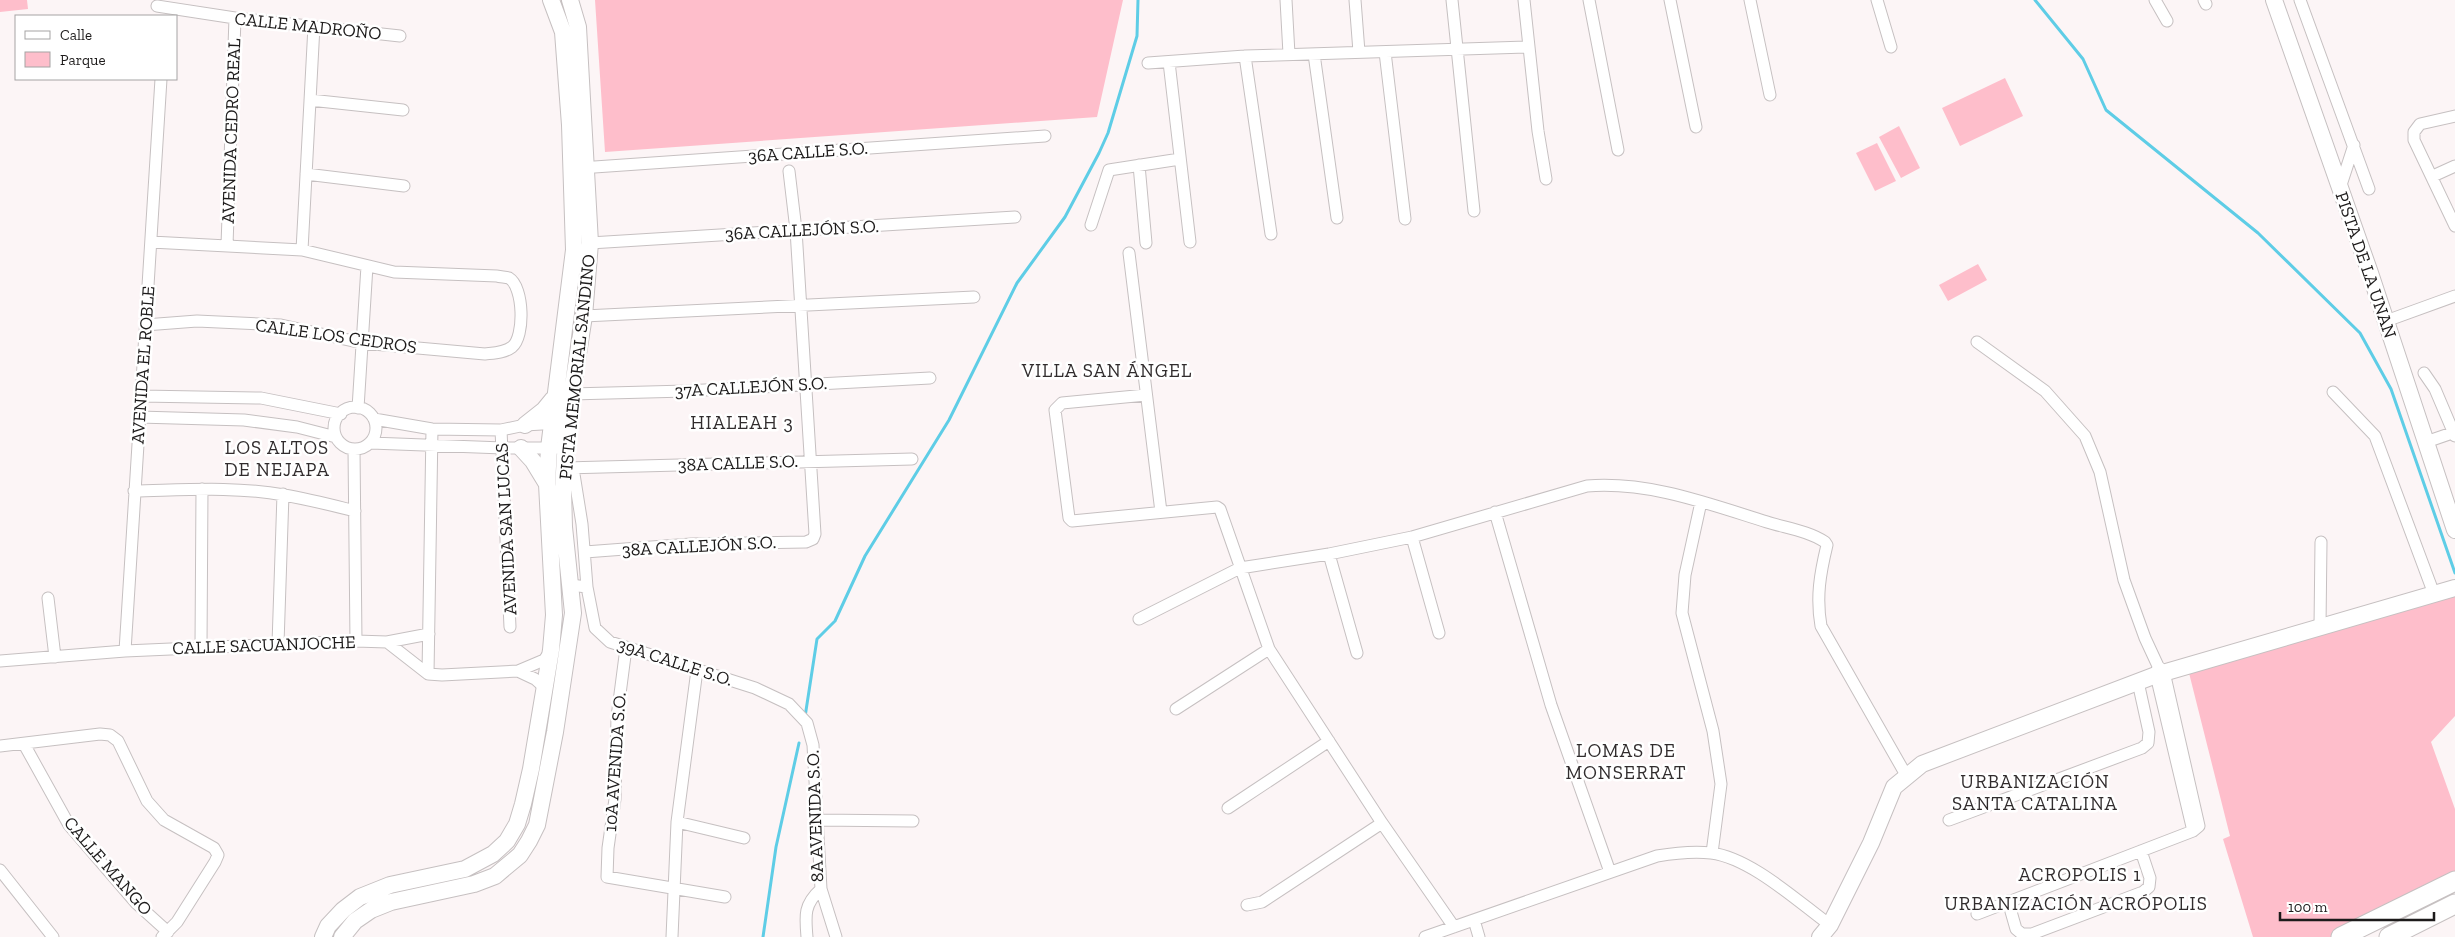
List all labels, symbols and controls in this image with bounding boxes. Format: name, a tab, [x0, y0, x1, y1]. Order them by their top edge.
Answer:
street label: CALLE MADROÑO	[233, 7, 383, 45]
legend	[15, 15, 178, 80]
text: Calle	[60, 26, 92, 44]
street label: AVENIDA CEDRO REAL	[217, 38, 245, 224]
text: Parque	[60, 51, 106, 69]
street label: 36A CALLE S.O.	[747, 137, 869, 167]
street label: PISTA DE LA UNAN	[2331, 189, 2401, 341]
street label: 36A CALLEJÓN S.O.	[724, 215, 880, 245]
street label: PISTA MEMORIAL SANDINO	[554, 253, 600, 481]
street label: AVENIDA EL ROBLE	[127, 285, 159, 445]
street label: CALLE LOS CEDROS	[254, 314, 418, 358]
district label: VILLA SAN ÁNGEL	[1021, 359, 1192, 382]
street label: 37A CALLEJÓN S.O.	[674, 372, 828, 402]
district label: HIALEAH 3	[690, 411, 794, 434]
district label: LOS ALTOS DE NEJAPA	[224, 436, 330, 481]
street label: AVENIDA SAN LUCAS	[491, 442, 521, 616]
street label: 38A CALLE S.O.	[677, 450, 799, 476]
street label: 38A CALLEJÓN S.O.	[621, 531, 777, 561]
street label: CALLE SACUANJOCHE	[172, 631, 356, 659]
street label: 39A CALLE S.O.	[614, 633, 736, 691]
street label: 10A AVENIDA S.O.	[599, 691, 631, 833]
district label: LOMAS DE MONSERRAT	[1566, 739, 1686, 784]
street label: 8A AVENIDA S.O.	[802, 749, 828, 883]
district label: URBANIZACIÓN SANTA CATALINA	[1952, 770, 2118, 815]
street label: CALLE MANGO	[59, 812, 157, 920]
district label: ACROPOLIS 1	[2018, 863, 2142, 886]
scale bar	[2280, 890, 2434, 922]
district label: URBANIZACIÓN ACRÓPOLIS	[1944, 892, 2208, 915]
text: 100 m	[2288, 898, 2327, 916]

